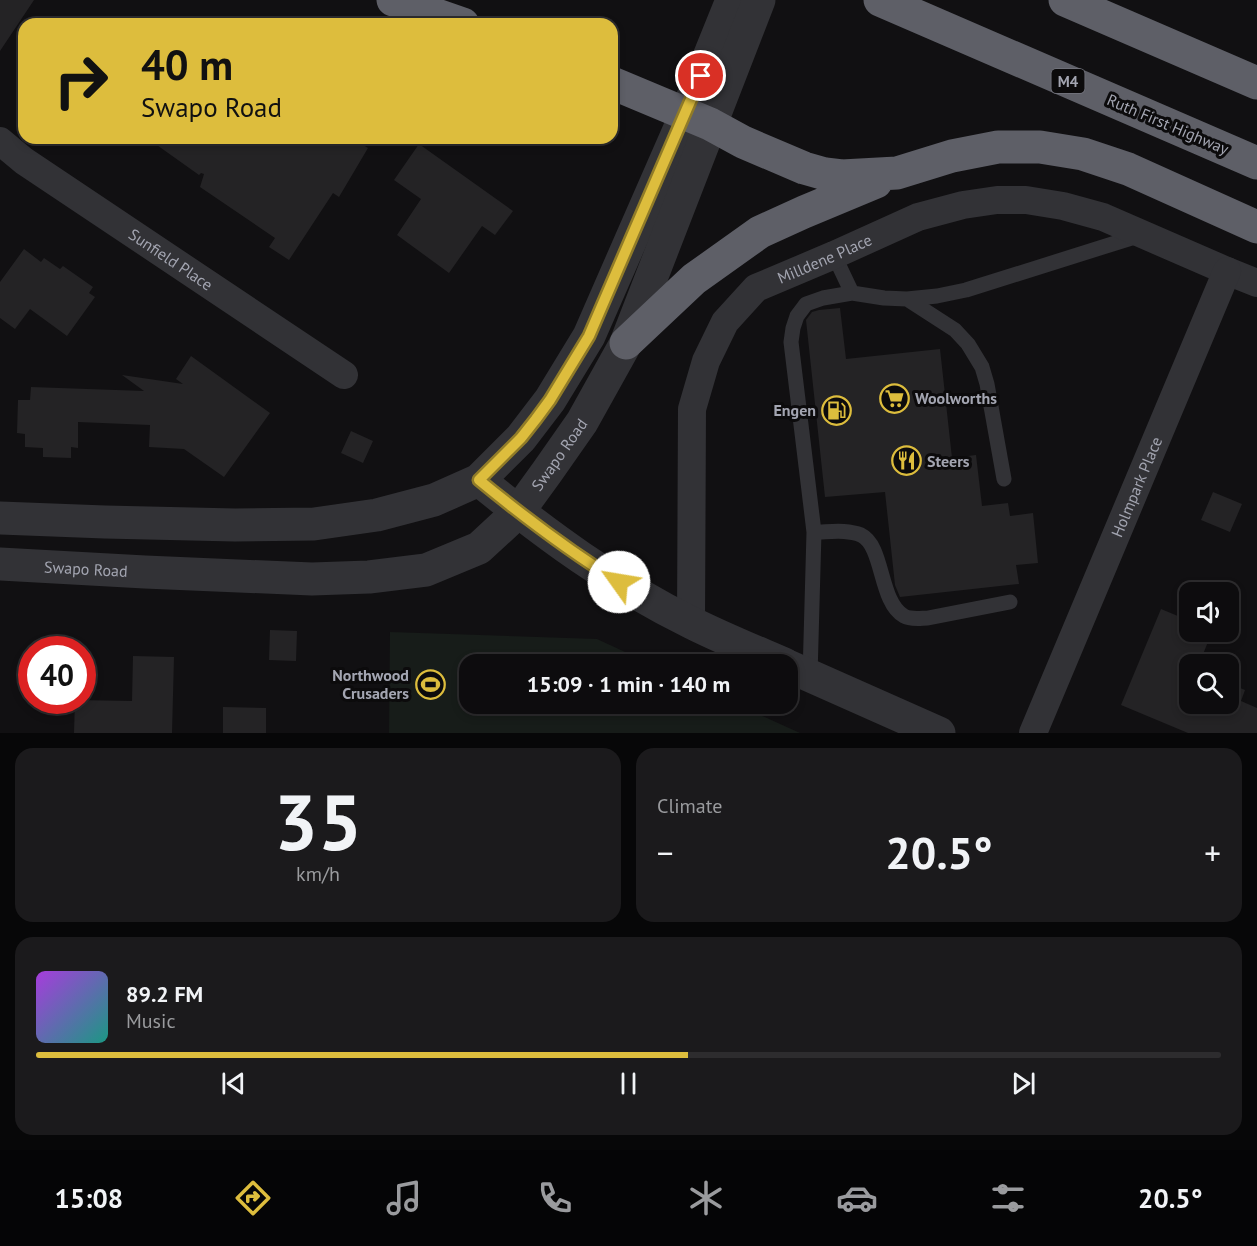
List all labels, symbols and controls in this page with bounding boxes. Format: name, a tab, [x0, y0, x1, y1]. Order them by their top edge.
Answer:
text: 40 m	[141, 37, 233, 92]
icon: right	[42, 42, 120, 120]
pin	[675, 50, 726, 101]
icon: arrive	[684, 59, 717, 92]
road number: M4	[1052, 69, 1084, 93]
street label: Ruth First Highway	[1104, 89, 1232, 159]
text: Swapo Road	[141, 90, 282, 124]
street label: Sunfield Place	[125, 224, 217, 294]
street label: Milldene Place	[774, 229, 875, 288]
supermarket icon: Woolworths	[878, 382, 910, 414]
place label: Woolworths	[915, 388, 997, 408]
fuel station icon: Engen	[821, 394, 853, 426]
place label: Engen	[774, 400, 816, 420]
street label: Swapo Road	[527, 415, 591, 494]
street label: Holmpark Place	[1106, 434, 1166, 540]
restaurant icon: Steers	[890, 445, 922, 477]
place label: Steers	[927, 451, 970, 471]
position arrow	[587, 550, 651, 614]
street label: Swapo Road	[44, 556, 128, 581]
map controls	[1179, 582, 1239, 714]
button: sound	[1179, 582, 1239, 642]
speed limit sign: 40	[18, 636, 96, 714]
button: search	[1179, 654, 1239, 714]
place label: Northwood Crusaders	[332, 665, 409, 703]
sports icon: Northwood Crusaders	[414, 668, 446, 700]
text: 15:09 · 1 min · 140 m	[527, 670, 730, 698]
text: 35	[274, 771, 362, 872]
text: Climate	[657, 793, 723, 819]
text: 20.5°	[885, 823, 993, 881]
text: −	[657, 831, 674, 874]
text: +	[1204, 831, 1221, 874]
text: km/h	[296, 861, 340, 887]
text: 89.2 FM	[126, 980, 203, 1008]
text: Music	[126, 1008, 175, 1034]
icon: previous	[217, 1067, 250, 1100]
icon: pause	[612, 1067, 645, 1100]
icon: next	[1007, 1067, 1040, 1100]
icon: directions	[232, 1177, 274, 1219]
icon: music	[383, 1177, 425, 1219]
icon: phone	[534, 1177, 576, 1219]
icon: climate	[685, 1177, 727, 1219]
icon: car	[836, 1177, 878, 1219]
icon: filters	[987, 1177, 1029, 1219]
text: 15:08	[55, 1181, 123, 1215]
text: 20.5°	[1138, 1181, 1202, 1215]

